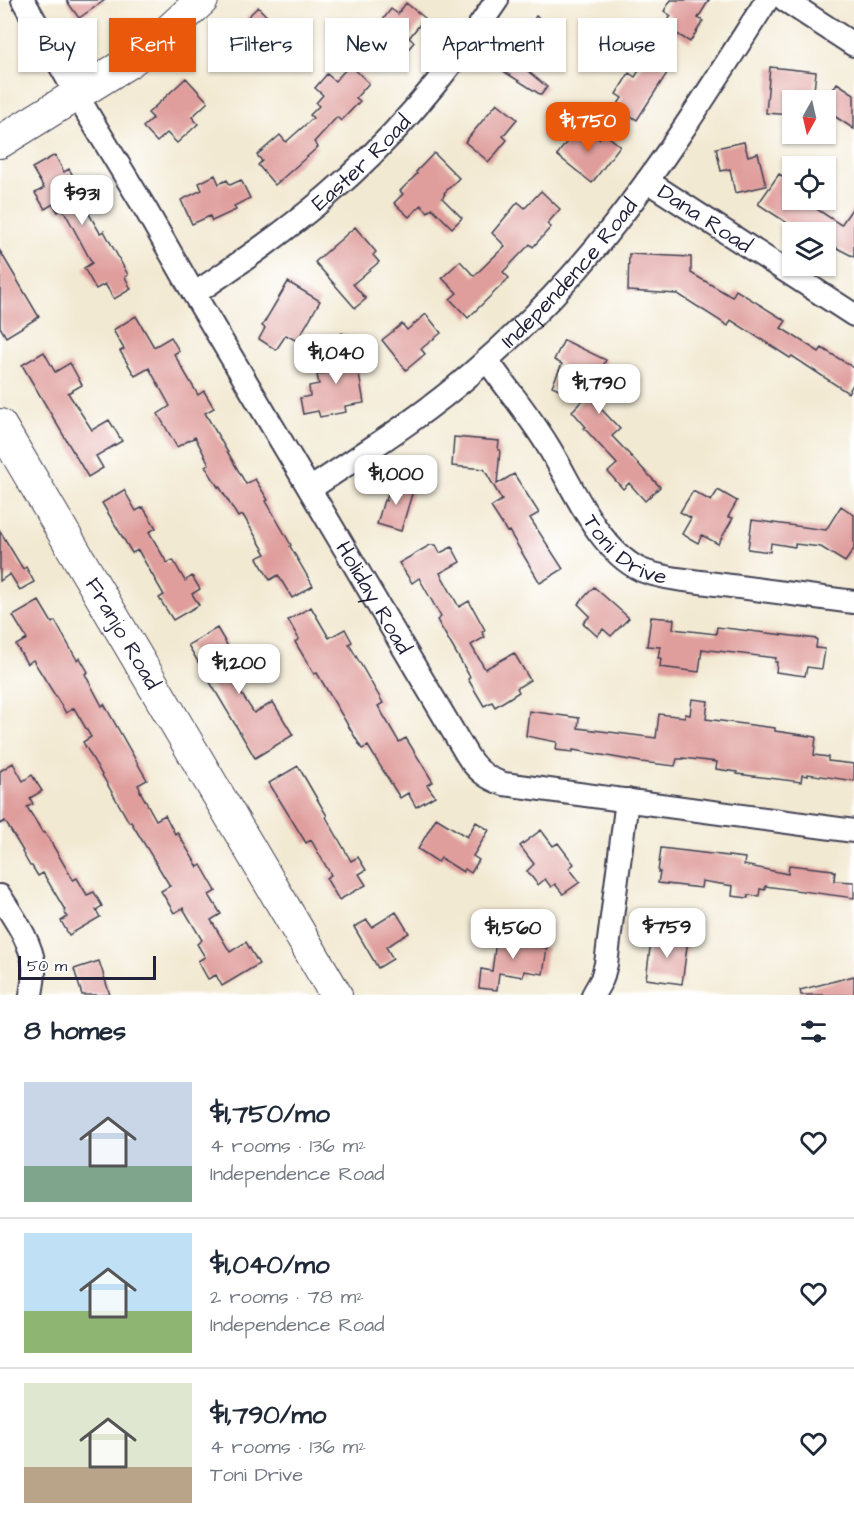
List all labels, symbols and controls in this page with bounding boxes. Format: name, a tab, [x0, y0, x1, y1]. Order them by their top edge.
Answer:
chip: Buy	[18, 18, 97, 72]
chip: Rent	[109, 18, 196, 72]
chip: Filters	[208, 18, 313, 72]
chip: New	[325, 18, 409, 72]
chip: Apartment	[421, 18, 566, 72]
chip: House	[578, 18, 677, 72]
north arrow	[782, 90, 836, 144]
map controls	[782, 90, 836, 276]
pin: $1,750	[539, 102, 637, 153]
text: $1,750	[560, 107, 616, 135]
street label: Easter Road	[305, 108, 418, 218]
button: locate	[782, 156, 836, 210]
pin: $931	[46, 175, 118, 226]
street label: Dana Road	[652, 176, 758, 261]
text: $931	[64, 180, 100, 208]
street label: Independence Road	[494, 192, 645, 355]
button: layers	[782, 222, 836, 276]
pin: $1,040	[287, 334, 385, 385]
text: $1,040	[308, 339, 364, 367]
pin: $1,790	[550, 364, 648, 415]
text: $1,790	[572, 369, 626, 397]
pin: $1,000	[347, 455, 445, 506]
text: $1,000	[368, 460, 424, 488]
street label: Toni Drive	[575, 508, 670, 592]
street label: Holiday Road	[328, 535, 419, 660]
street label: Franjo Road	[78, 572, 168, 695]
pin: $1,200	[190, 644, 288, 695]
text: $1,200	[212, 649, 266, 677]
pin: $759	[631, 908, 703, 959]
pin: $1,560	[464, 909, 562, 960]
text: $759	[643, 913, 691, 941]
text: $1,560	[485, 914, 541, 942]
scale bar	[18, 953, 156, 980]
text: 50 m	[27, 955, 67, 977]
text: 8 homes	[24, 1013, 126, 1049]
icon: filters	[797, 1015, 830, 1048]
text: $1,750/mo	[210, 1096, 330, 1132]
icon: home	[72, 1106, 144, 1178]
icon: heart	[797, 1126, 830, 1159]
text: 4 rooms · 136 m²	[210, 1132, 366, 1160]
text: Independence Road	[210, 1160, 385, 1188]
text: $1,040/mo	[210, 1247, 330, 1283]
icon: home	[72, 1257, 144, 1329]
icon: heart	[797, 1277, 830, 1310]
text: 2 rooms · 78 m²	[210, 1283, 364, 1311]
text: Independence Road	[210, 1311, 385, 1339]
text: $1,790/mo	[210, 1397, 326, 1433]
icon: home	[72, 1407, 144, 1479]
icon: heart	[797, 1427, 830, 1460]
text: 4 rooms · 136 m²	[210, 1433, 366, 1461]
text: Toni Drive	[210, 1461, 303, 1489]

